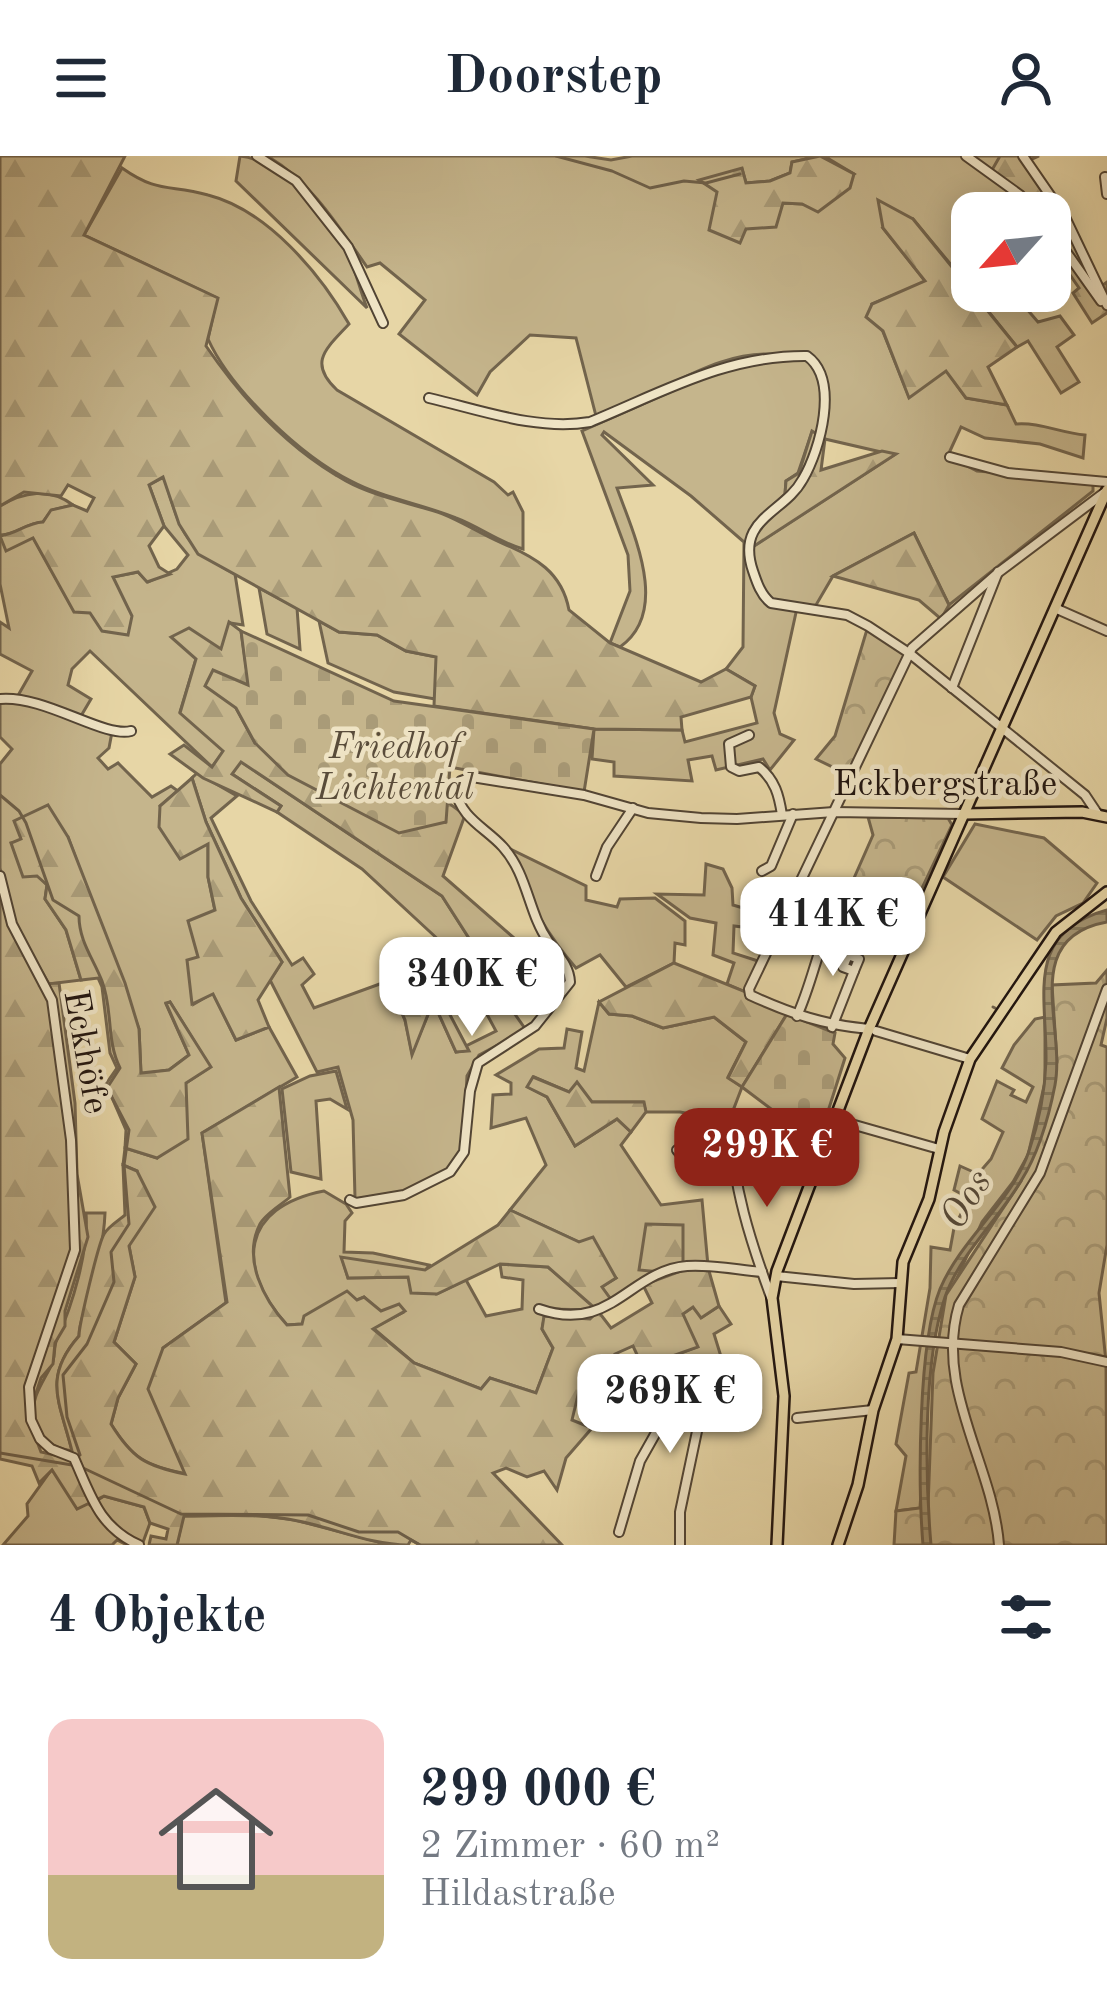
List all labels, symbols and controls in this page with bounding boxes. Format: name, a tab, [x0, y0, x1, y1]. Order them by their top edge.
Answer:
icon: menu	[48, 45, 114, 111]
icon: person	[993, 45, 1059, 111]
text: Doorstep	[444, 51, 663, 105]
north arrow	[951, 192, 1071, 312]
map controls	[951, 192, 1071, 312]
park label: Friedhof Lichtental	[315, 731, 475, 808]
street label: Eckbergstraße	[833, 768, 1057, 804]
pin: 414K €	[735, 877, 931, 979]
text: 414K €	[767, 896, 899, 935]
pin: 340K €	[374, 937, 570, 1039]
text: 340K €	[406, 956, 538, 995]
street label: Eckhöfe	[55, 987, 113, 1117]
pin: 299K €	[669, 1108, 865, 1210]
text: 299K €	[701, 1127, 833, 1166]
water label: Oos	[934, 1163, 1000, 1237]
pin: 269K €	[572, 1354, 768, 1456]
text: 269K €	[604, 1373, 736, 1412]
icon: filters	[993, 1584, 1059, 1650]
text: 4 Objekte	[48, 1592, 267, 1643]
text: 299 000 €	[420, 1766, 656, 1817]
icon: home	[144, 1767, 288, 1911]
text: 2 Zimmer · 60 m²	[420, 1827, 720, 1866]
text: Hildastraße	[420, 1875, 616, 1914]

